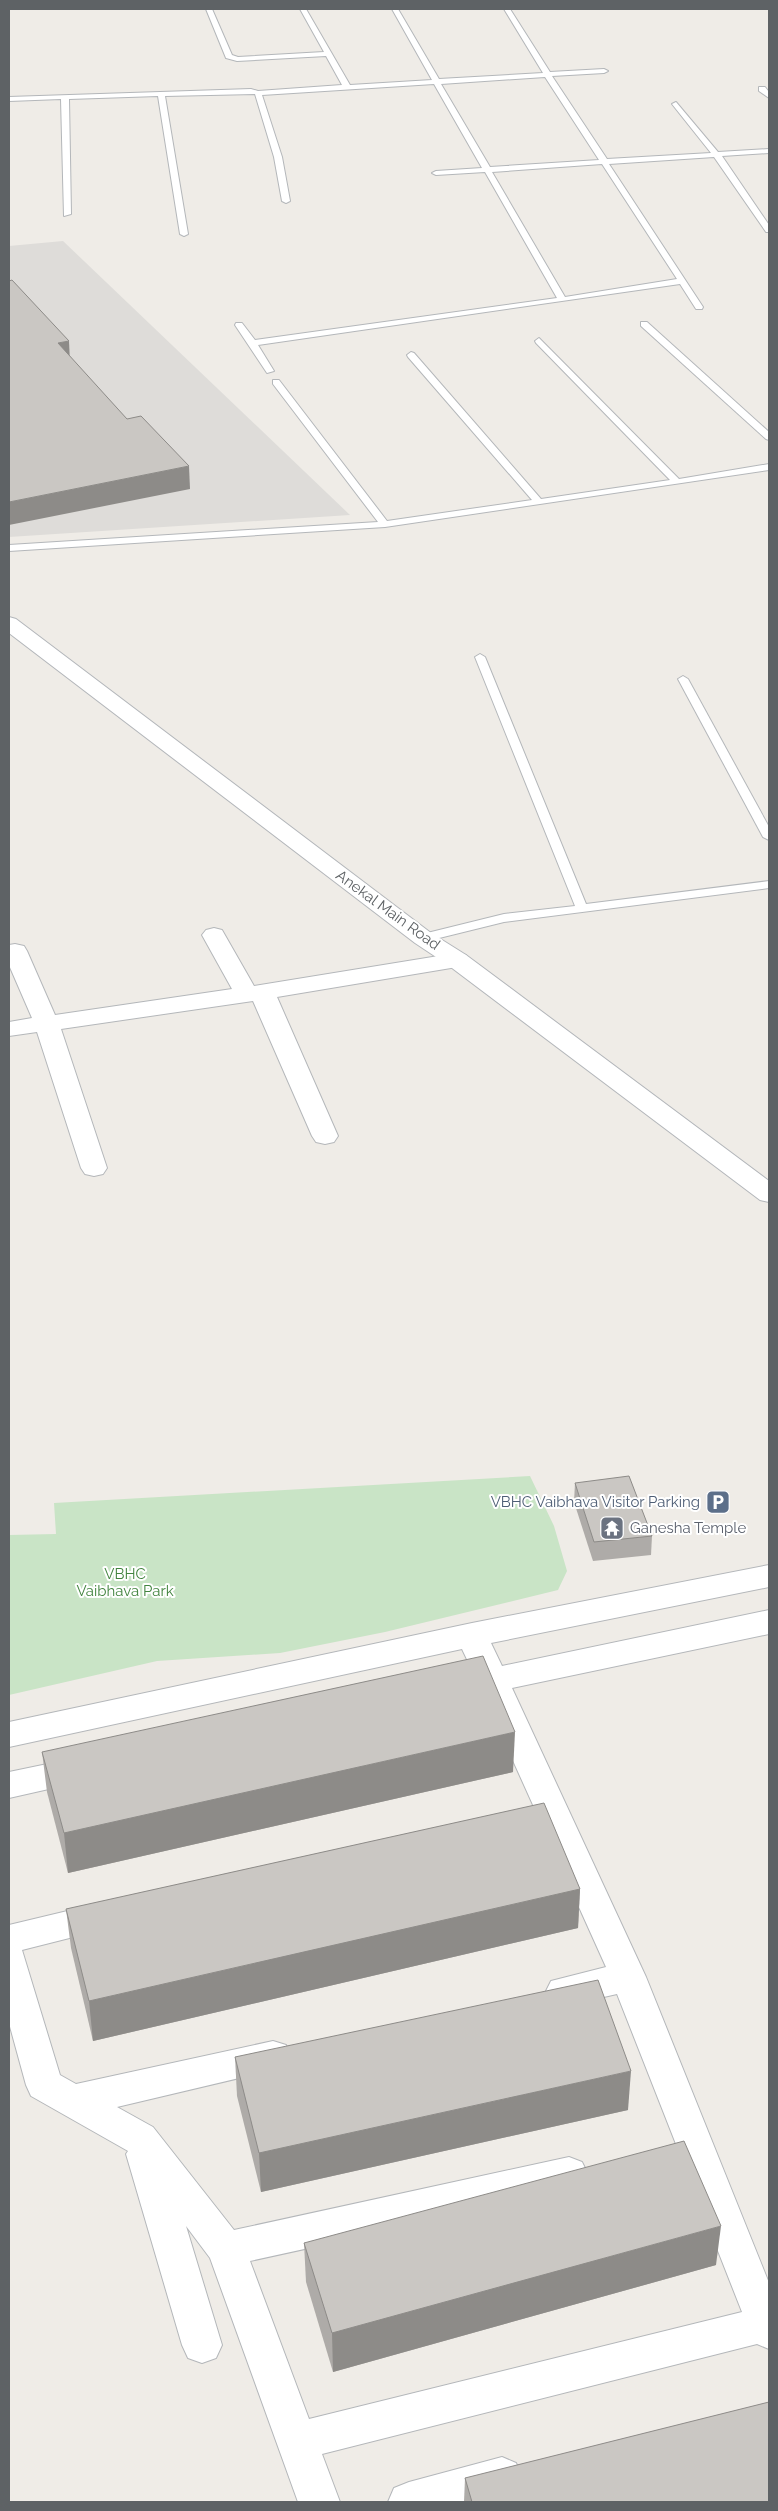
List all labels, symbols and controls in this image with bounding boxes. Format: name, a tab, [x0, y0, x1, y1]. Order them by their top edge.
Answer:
street label: Anekal Main Road	[332, 866, 444, 954]
parking icon: VBHC Vaibhava Visitor Parking	[705, 1489, 731, 1515]
place label: VBHC Vaibhava Visitor Parking	[491, 1493, 700, 1511]
temple icon: Ganesha Temple	[599, 1515, 625, 1541]
place label: Ganesha Temple	[630, 1519, 746, 1537]
park label: VBHC Vaibhava Park	[76, 1565, 174, 1600]

